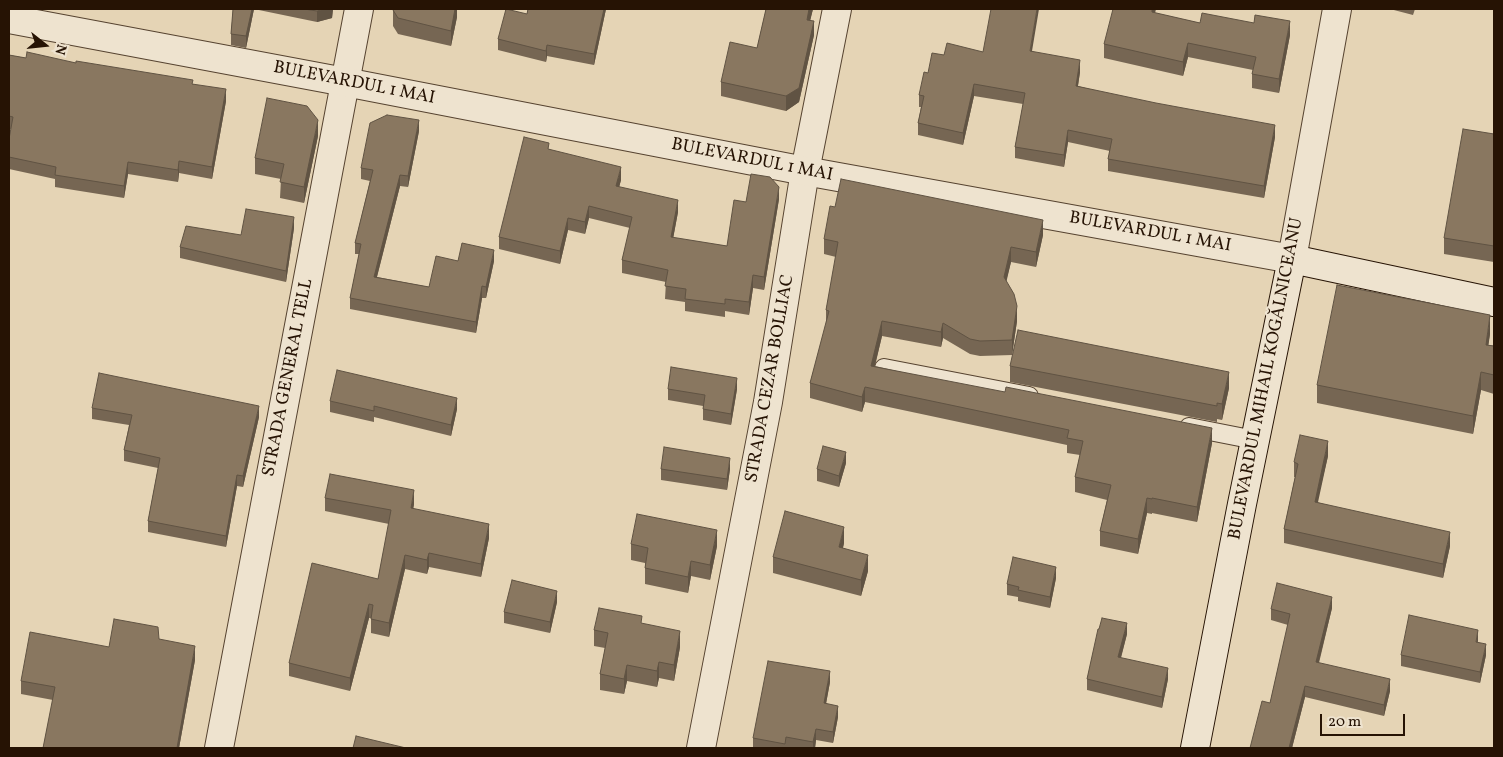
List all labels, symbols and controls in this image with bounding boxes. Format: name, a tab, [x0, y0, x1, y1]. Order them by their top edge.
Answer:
north arrow	[20, 20, 70, 70]
text: N	[49, 42, 70, 57]
street label: BULEVARDUL 1 MAI	[271, 58, 437, 110]
street label: BULEVARDUL 1 MAI	[669, 135, 835, 187]
street label: BULEVARDUL 1 MAI	[1067, 208, 1233, 258]
street label: BULEVARDUL MIHAIL KOGĂLNICEANU	[1225, 216, 1309, 542]
street label: STRADA CEZAR BOLLIAC	[742, 273, 800, 485]
street label: STRADA GENERAL TELL	[259, 277, 319, 479]
scale bar	[1323, 704, 1408, 736]
text: 20 m	[1328, 712, 1361, 733]

